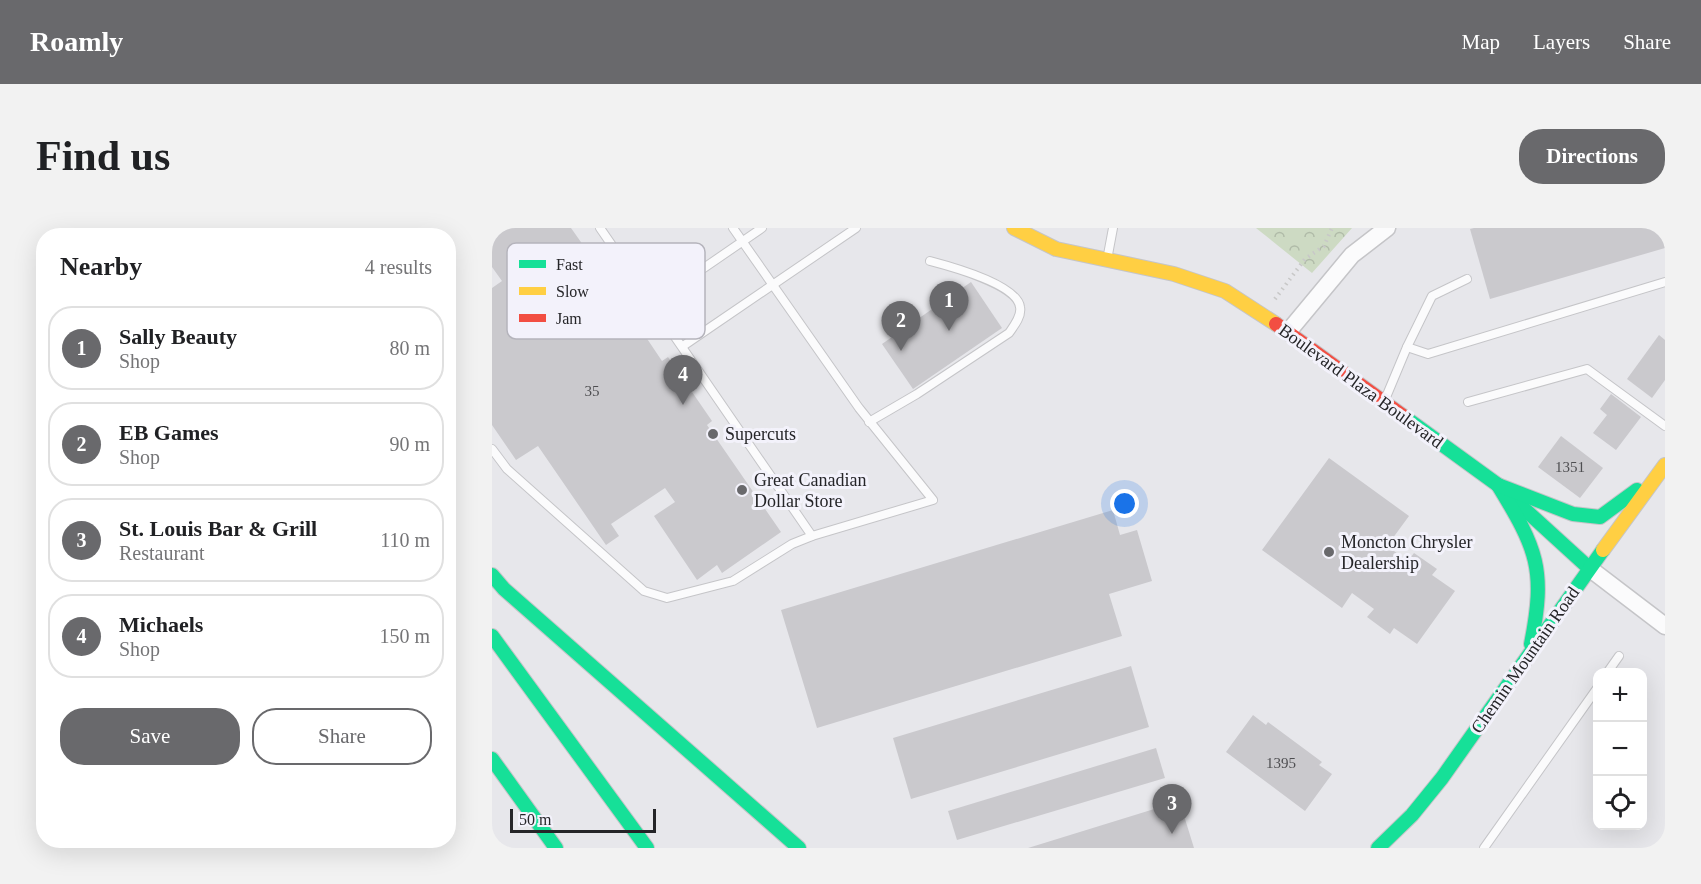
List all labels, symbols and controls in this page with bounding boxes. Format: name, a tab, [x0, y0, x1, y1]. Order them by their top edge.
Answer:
text: Roamly	[30, 26, 123, 57]
text: Map	[1462, 30, 1500, 54]
text: Layers	[1533, 30, 1590, 54]
text: Share	[1623, 30, 1671, 54]
button: Directions	[1519, 129, 1665, 184]
text: Find us	[36, 133, 170, 179]
legend	[507, 243, 705, 339]
text: Nearby	[60, 252, 142, 281]
text: 4 results	[365, 256, 432, 278]
text: Fast	[556, 256, 583, 273]
pin: 1	[930, 282, 968, 331]
text: Slow	[556, 283, 589, 300]
pin: 2	[882, 302, 920, 351]
text: Jam	[556, 310, 582, 327]
street label: Boulevard Plaza Boulevard	[1275, 320, 1447, 452]
text: Sally Beauty	[119, 324, 237, 349]
text: 1	[77, 337, 87, 359]
text: 80 m	[389, 337, 430, 359]
text: Shop	[119, 350, 160, 372]
pin: 4	[664, 356, 702, 405]
house number: 35	[585, 383, 600, 399]
text: EB Games	[119, 420, 219, 445]
place label: Supercuts	[725, 424, 796, 444]
marker: Supercuts	[706, 427, 720, 441]
text: 2	[77, 433, 87, 455]
text: 90 m	[389, 433, 430, 455]
text: Shop	[119, 446, 160, 468]
house number: 1351	[1555, 459, 1585, 475]
place label: Great Canadian Dollar Store	[754, 470, 866, 511]
marker: Great Canadian Dollar Store	[735, 483, 749, 497]
your location	[1110, 489, 1139, 518]
text: St. Louis Bar & Grill	[119, 516, 317, 541]
text: 3	[77, 529, 87, 551]
text: 110 m	[380, 529, 430, 551]
place label: Moncton Chrysler Dealership	[1341, 532, 1472, 573]
text: Restaurant	[119, 542, 205, 564]
marker: Moncton Chrysler Dealership	[1322, 545, 1336, 559]
street label: Chemin Mountain Road	[1467, 583, 1583, 737]
text: Michaels	[119, 612, 203, 637]
text: 4	[77, 625, 87, 647]
text: 150 m	[379, 625, 430, 647]
text: Shop	[119, 638, 160, 660]
map controls	[1593, 668, 1647, 830]
button: +	[1593, 668, 1647, 722]
button: Save	[60, 708, 240, 765]
button: Share	[252, 708, 432, 765]
button: −	[1593, 722, 1647, 776]
house number: 1395	[1266, 755, 1296, 771]
button: locate	[1593, 776, 1647, 830]
pin: 3	[1152, 784, 1192, 834]
scale bar	[510, 806, 656, 834]
text: 50 m	[519, 811, 551, 828]

